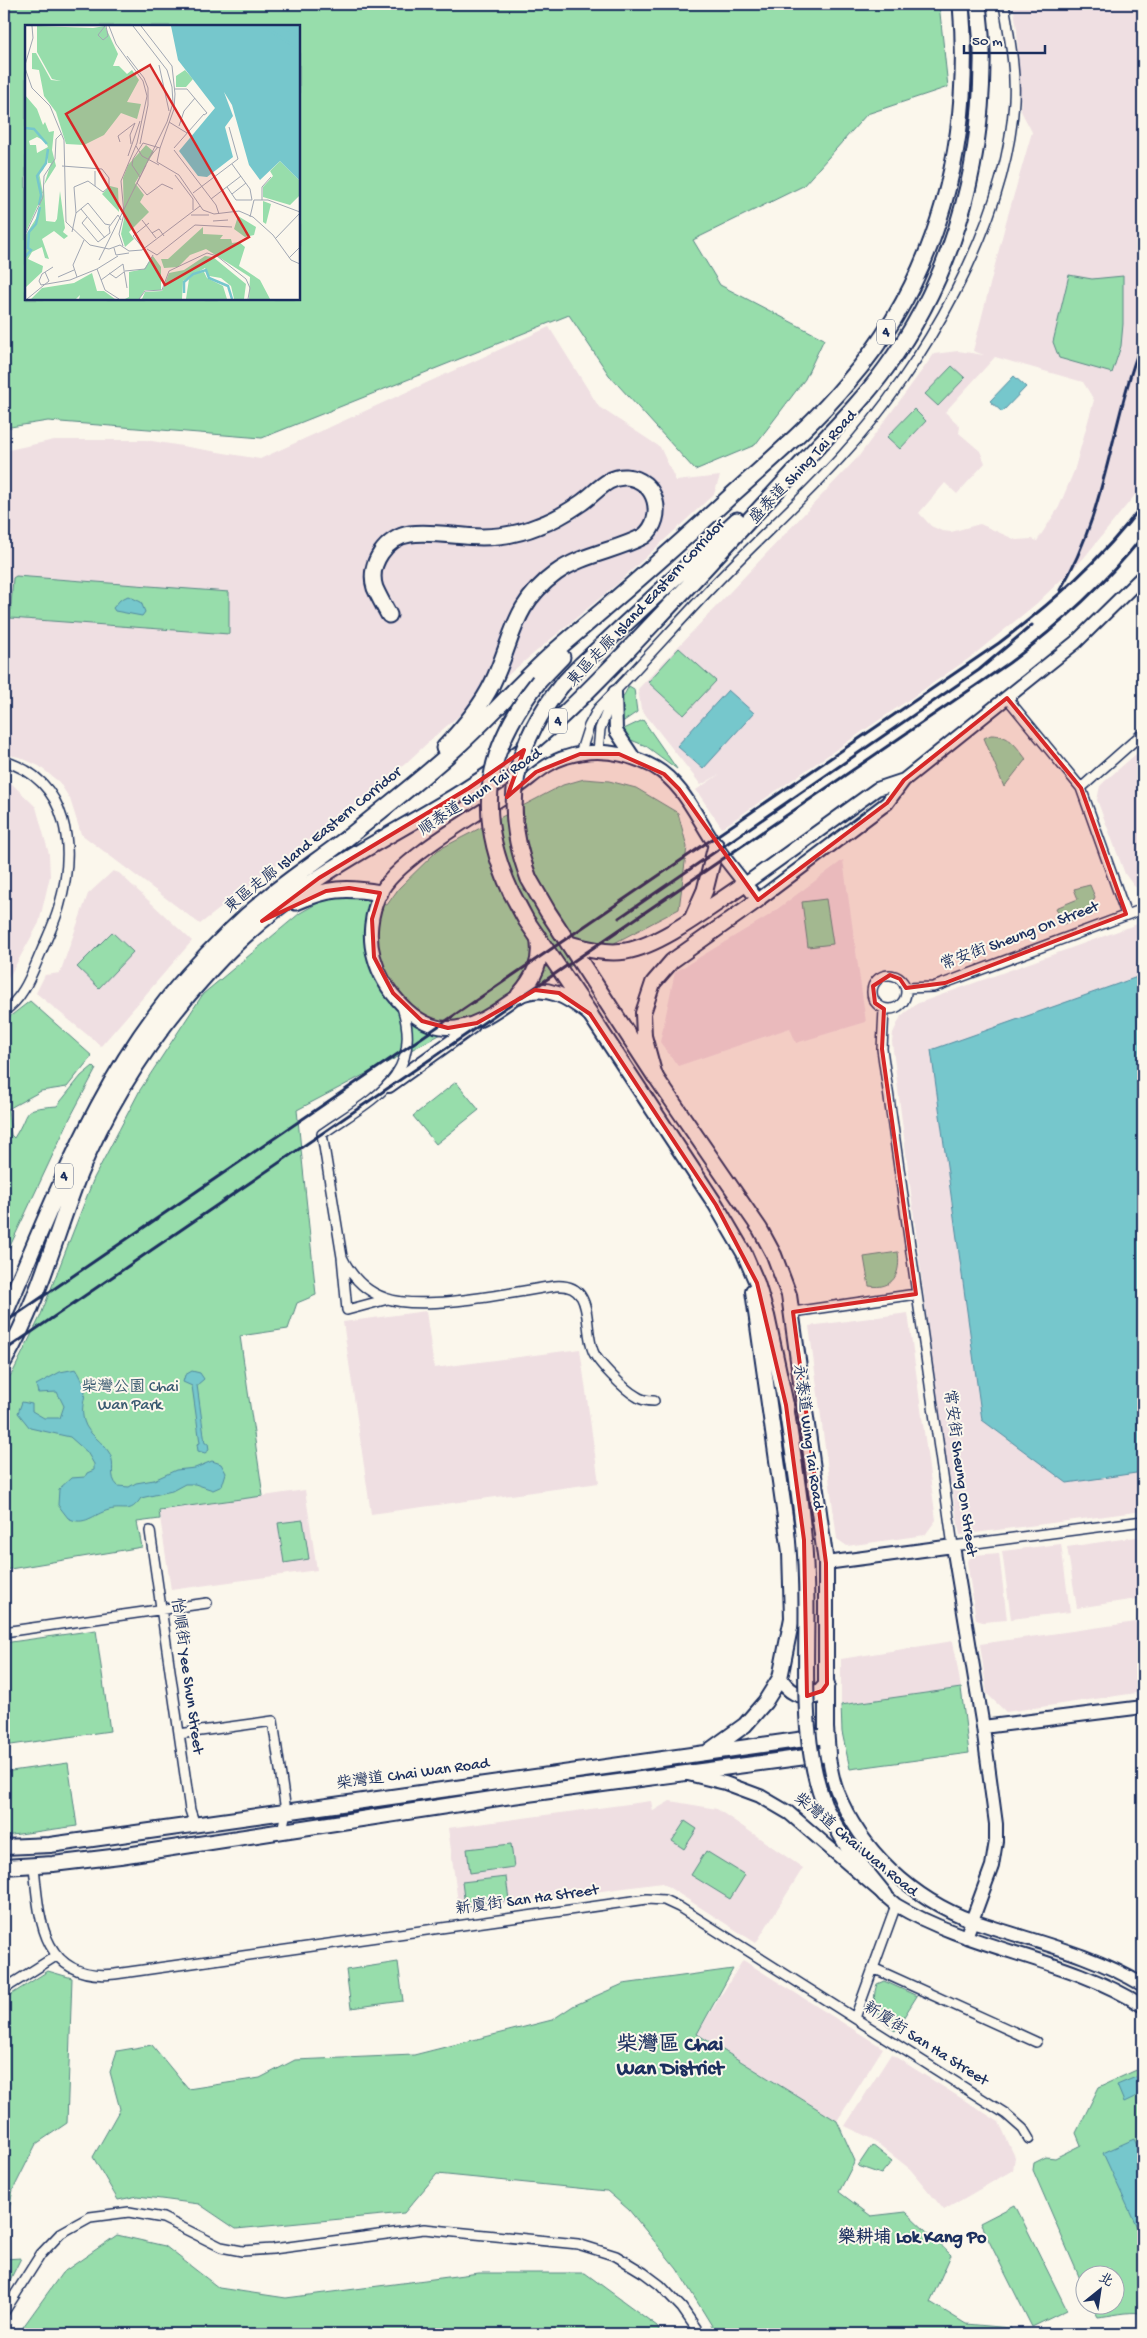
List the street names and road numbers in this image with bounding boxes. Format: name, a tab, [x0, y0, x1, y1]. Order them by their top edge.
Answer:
road number: 4	[877, 320, 895, 344]
street label: 盛泰道 Shing Tai Road	[745, 404, 863, 529]
street label: 東區走廊 Island Eastern Corridor	[563, 514, 731, 692]
road number: 4	[549, 708, 567, 734]
street label: 順泰道 Shun Tai Road	[415, 742, 547, 841]
street label: 東區走廊 Island Eastern Corridor	[220, 761, 407, 918]
street label: 常安街 Sheung On Street	[938, 896, 1103, 976]
road number: 4	[55, 1164, 73, 1188]
street label: 永泰道 Wing Tai Road	[787, 1363, 829, 1513]
street label: 常安街 Sheung On Street	[938, 1388, 982, 1559]
street label: 怡順街 Yee Shun Street	[166, 1597, 209, 1757]
street label: 柴灣道 Chai Wan Road	[335, 1754, 492, 1795]
street label: 柴灣道 Chai Wan Road	[789, 1789, 923, 1903]
street label: 新廈街 San Ha Street	[454, 1879, 601, 1920]
street label: 新廈街 San Ha Street	[859, 1997, 993, 2092]

